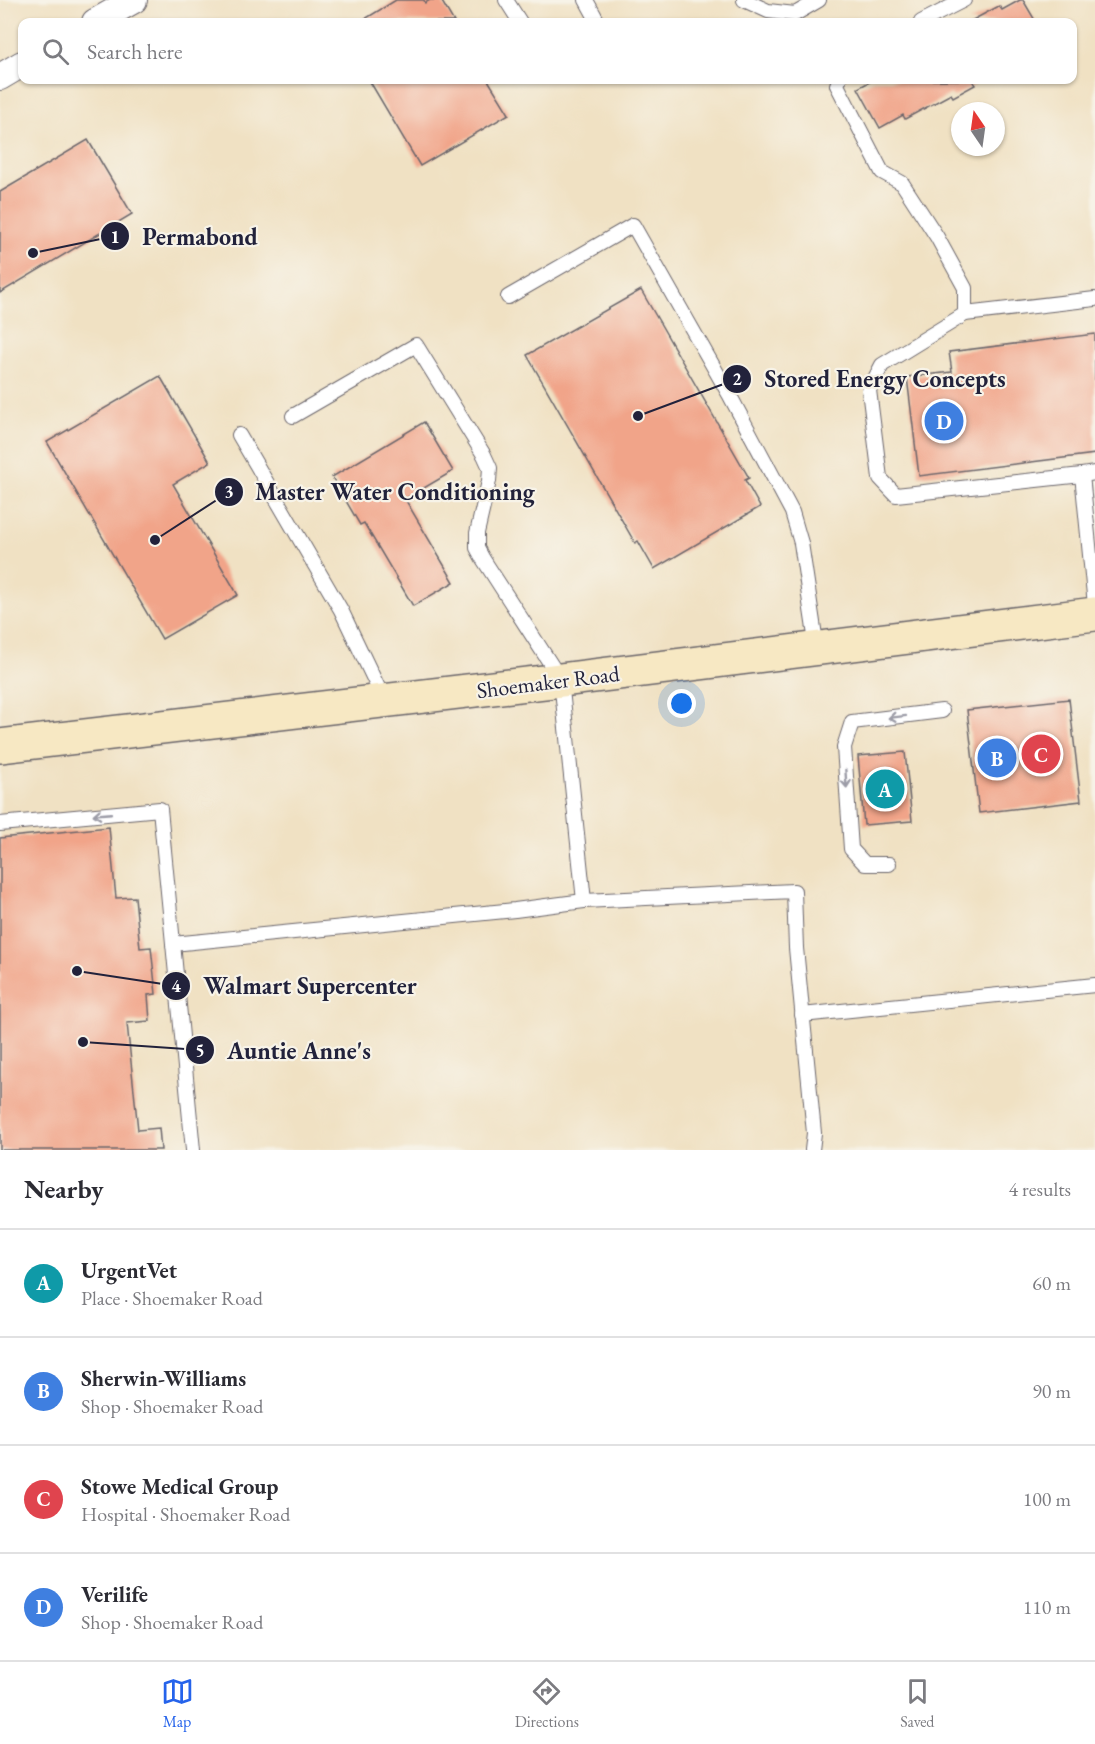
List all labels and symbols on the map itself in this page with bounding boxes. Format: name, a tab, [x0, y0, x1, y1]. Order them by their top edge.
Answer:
north arrow	[951, 102, 1005, 156]
callout: Permabond	[100, 215, 270, 257]
text: Permabond	[142, 221, 259, 252]
text: 1	[110, 225, 120, 248]
callout: Stored Energy Concepts	[722, 358, 1018, 400]
text: Stored Energy Concepts	[764, 363, 1006, 395]
text: 2	[732, 367, 742, 390]
pin: D	[924, 398, 964, 444]
callout: Master Water Conditioning	[214, 471, 547, 513]
text: Master Water Conditioning	[255, 476, 536, 508]
text: 3	[224, 480, 234, 503]
street label: Shoemaker Road	[475, 659, 622, 705]
your location	[667, 689, 696, 718]
one-way arrow	[888, 711, 908, 722]
pin: C	[1022, 732, 1060, 777]
pin: B	[978, 736, 1016, 780]
pin: A	[866, 766, 904, 812]
one-way arrow	[841, 769, 852, 789]
one-way arrow	[93, 809, 113, 820]
callout: Walmart Supercenter	[161, 965, 428, 1007]
text: Walmart Supercenter	[203, 970, 417, 1001]
text: 4	[171, 974, 181, 997]
callout: Auntie Anne's	[185, 1029, 383, 1071]
text: Auntie Anne's	[226, 1035, 371, 1066]
text: 5	[195, 1039, 205, 1062]

